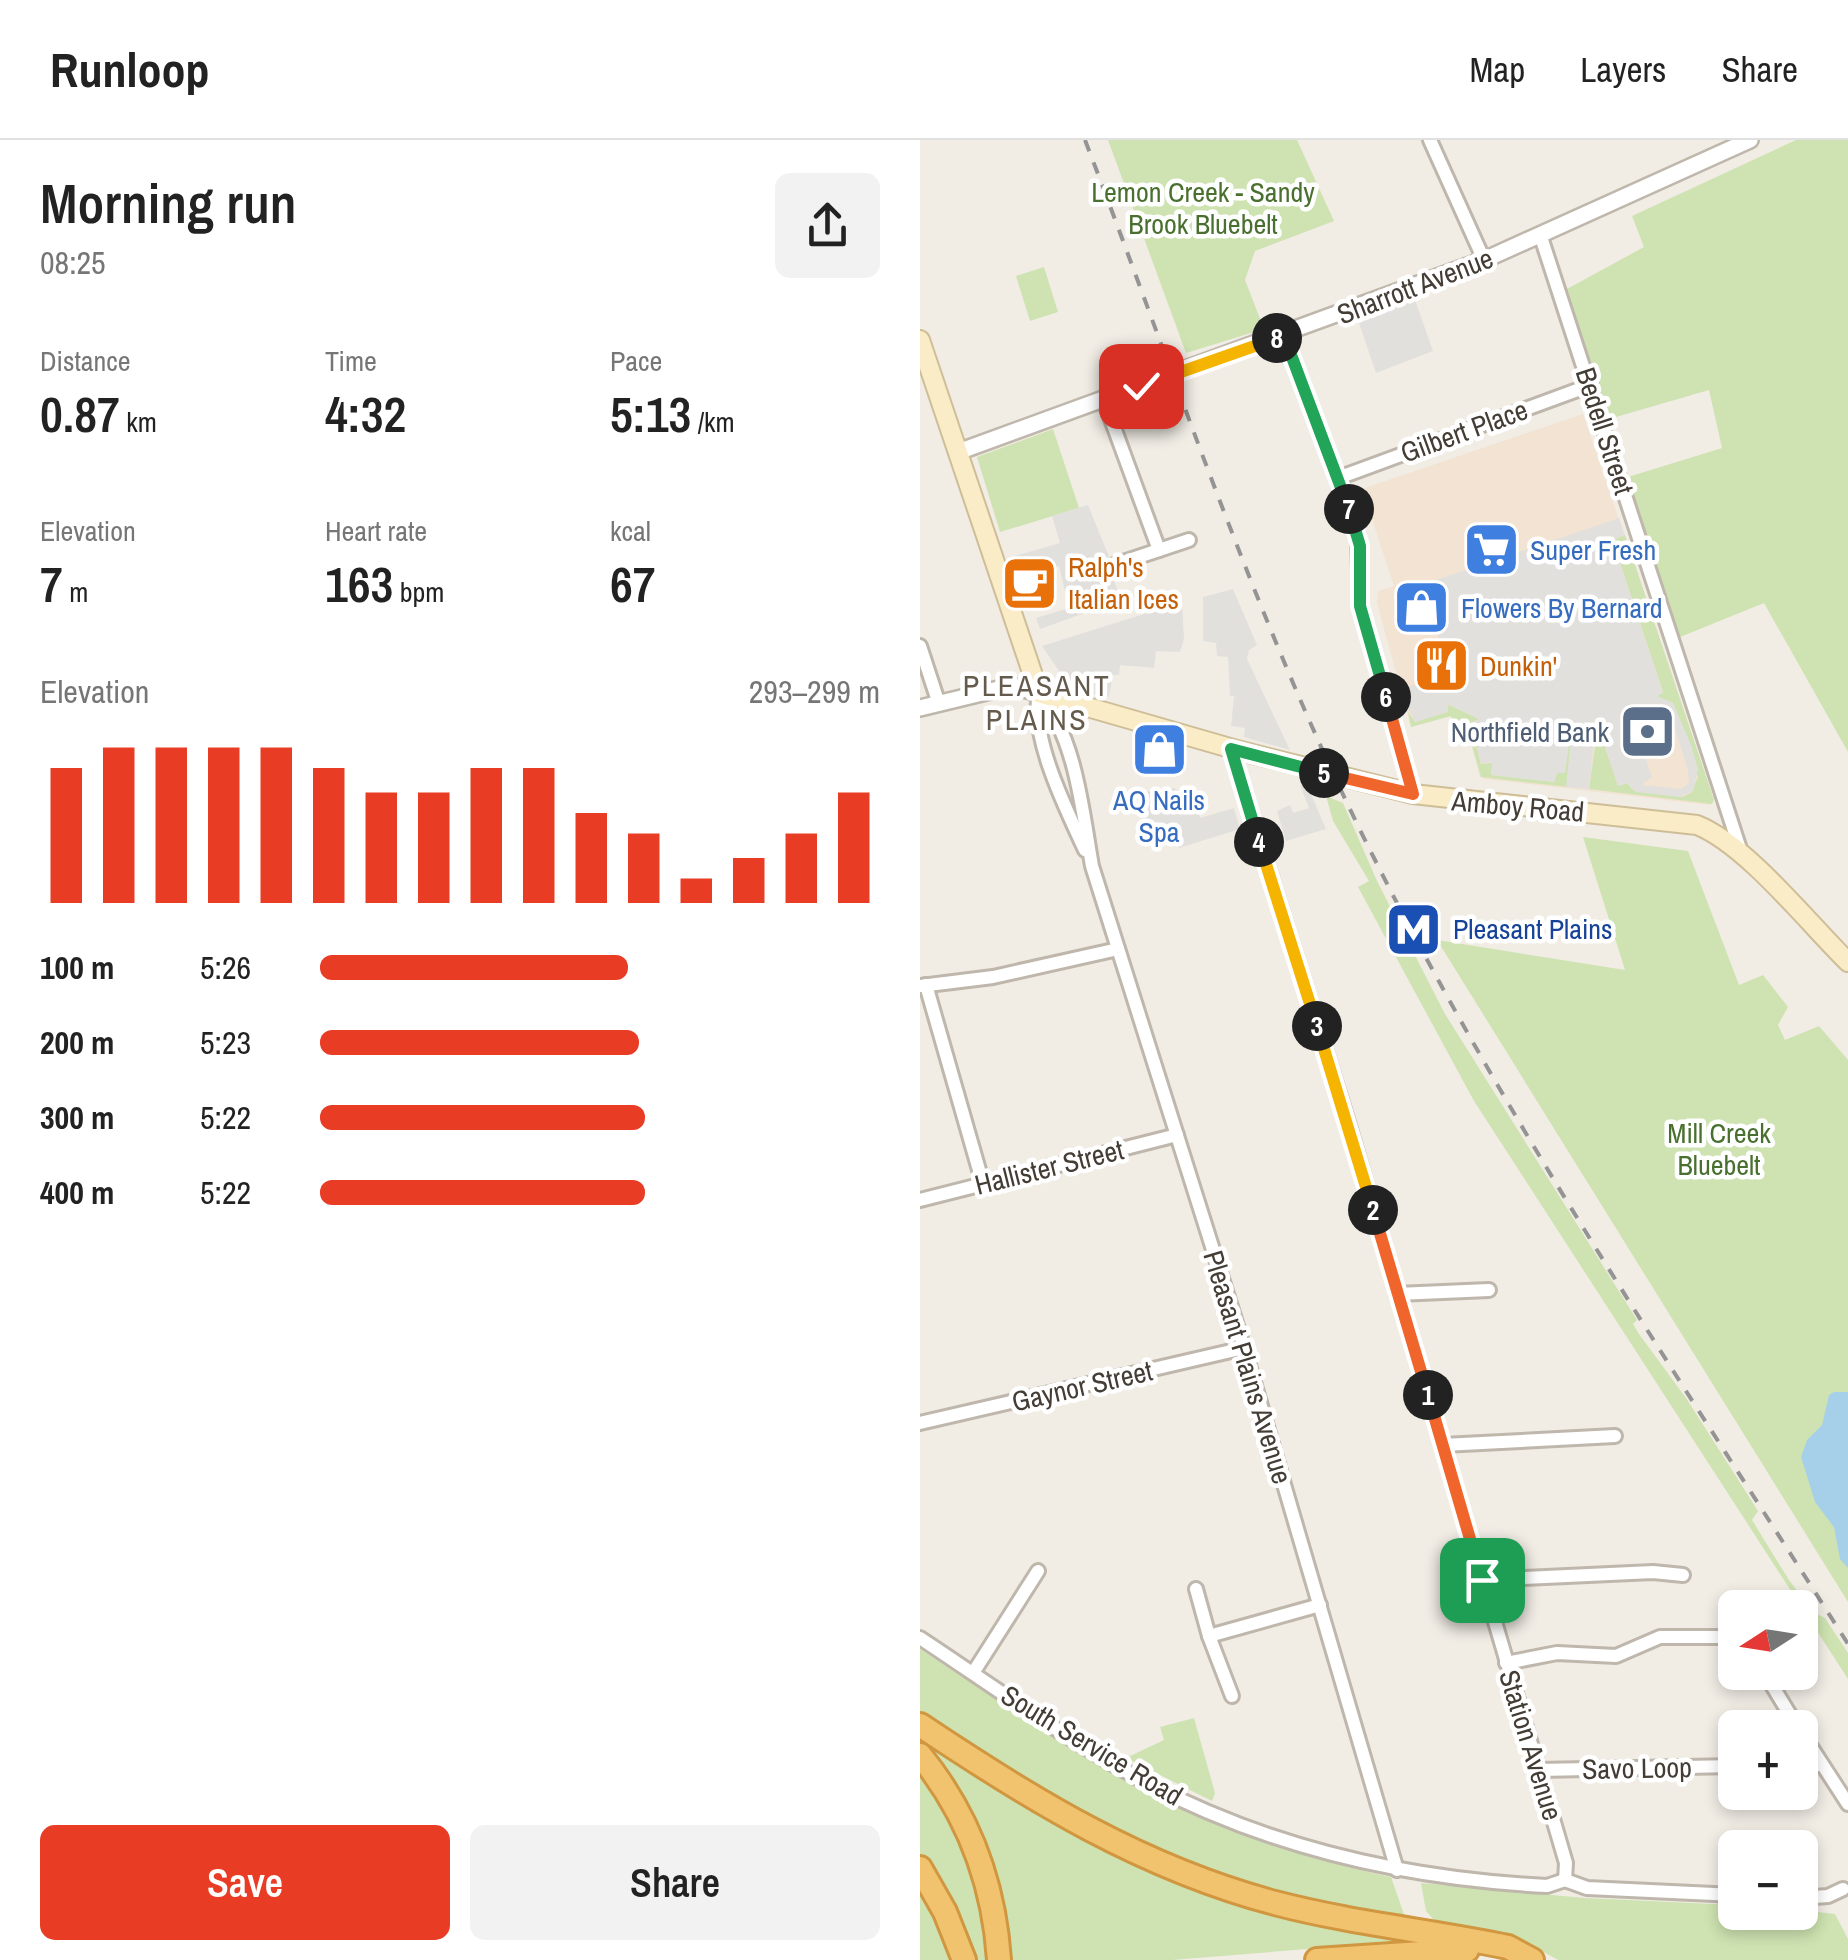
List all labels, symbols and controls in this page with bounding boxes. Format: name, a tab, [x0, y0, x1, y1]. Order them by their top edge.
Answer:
text: Runloop	[50, 37, 210, 102]
text: Map	[1469, 46, 1525, 93]
text: Layers	[1580, 46, 1666, 93]
text: Share	[1721, 46, 1798, 93]
text: Morning run	[40, 166, 296, 240]
button: share	[775, 173, 880, 278]
park label: Lemon Creek - Sandy Brook Bluebelt	[1091, 173, 1315, 243]
street label: Sharrott Avenue	[1332, 239, 1498, 333]
text: 08:25	[40, 241, 106, 284]
pin: 8	[1252, 313, 1302, 363]
text: 8	[1271, 319, 1283, 357]
text: Distance	[40, 342, 131, 380]
text: Time	[325, 342, 377, 380]
text: Pace	[610, 342, 662, 380]
pin	[1099, 344, 1184, 429]
icon: check	[1114, 359, 1169, 414]
street label: Bedell Street	[1567, 363, 1643, 499]
text: 0.87	[40, 380, 120, 448]
text: 4:32	[325, 380, 406, 448]
text: 5:13	[610, 380, 691, 448]
street label: Gilbert Place	[1395, 390, 1533, 472]
text: km	[120, 403, 157, 441]
text: /km	[691, 403, 735, 441]
pin: 7	[1324, 484, 1374, 534]
text: 7	[1343, 490, 1355, 528]
text: Elevation	[40, 512, 136, 550]
text: Heart rate	[325, 512, 427, 550]
text: kcal	[610, 512, 651, 550]
supermarket icon: Super Fresh	[1461, 520, 1521, 580]
place label: Super Fresh	[1530, 531, 1656, 569]
place label: Ralph's Italian Ices	[1068, 548, 1179, 618]
text: 7	[40, 550, 63, 618]
text: 163	[325, 550, 393, 618]
text: 67	[610, 550, 656, 618]
cafe icon: Ralph's Italian Ices	[999, 553, 1059, 613]
text: m	[63, 573, 88, 611]
text: bpm	[393, 573, 444, 611]
shop icon: Flowers By Bernard	[1392, 578, 1452, 638]
place label: Flowers By Bernard	[1461, 589, 1663, 627]
restaurant icon: Dunkin'	[1411, 636, 1471, 696]
place label: Dunkin'	[1480, 647, 1557, 685]
district label: PLEASANT PLAINS	[963, 665, 1111, 739]
text: Elevation	[40, 670, 149, 713]
text: 293–299 m	[749, 670, 880, 713]
pin: 6	[1361, 672, 1411, 722]
text: 6	[1380, 678, 1392, 716]
bank icon: Northfield Bank	[1618, 702, 1678, 762]
place label: Northfield Bank	[1451, 713, 1610, 751]
shop icon: AQ Nails Spa	[1129, 719, 1189, 779]
pin: 5	[1299, 748, 1349, 798]
text: 5	[1318, 754, 1330, 792]
place label: AQ Nails Spa	[1112, 781, 1205, 851]
street label: Amboy Road	[1449, 781, 1586, 831]
pin: 4	[1234, 817, 1284, 867]
text: 4	[1253, 823, 1265, 861]
metro station icon: Pleasant Plains	[1384, 899, 1444, 959]
place label: Pleasant Plains	[1453, 910, 1613, 948]
text: 100 m	[40, 946, 114, 989]
text: 5:26	[200, 946, 251, 989]
pin: 3	[1292, 1001, 1342, 1051]
text: 3	[1311, 1007, 1323, 1045]
text: 200 m	[40, 1021, 114, 1064]
text: 5:23	[200, 1021, 251, 1064]
text: 300 m	[40, 1096, 114, 1139]
text: 5:22	[200, 1096, 251, 1139]
park label: Mill Creek Bluebelt	[1667, 1114, 1771, 1184]
street label: Hallister Street	[971, 1130, 1127, 1204]
text: 400 m	[40, 1171, 114, 1214]
text: 5:22	[200, 1171, 251, 1214]
pin: 2	[1348, 1185, 1398, 1235]
text: 2	[1367, 1191, 1379, 1229]
street label: Pleasant Plains Avenue	[1194, 1246, 1302, 1488]
street label: Gaynor Street	[1008, 1351, 1156, 1421]
pin: 1	[1403, 1370, 1453, 1420]
text: 1	[1422, 1376, 1434, 1414]
pin	[1440, 1538, 1525, 1623]
icon: arrive	[1455, 1553, 1510, 1608]
north arrow	[1718, 1590, 1818, 1690]
map controls	[1718, 1590, 1818, 1930]
street label: Station Avenue	[1490, 1665, 1572, 1825]
street label: South Service Road	[994, 1676, 1190, 1814]
button: +	[1718, 1710, 1818, 1810]
street label: Savo Loop	[1582, 1748, 1692, 1788]
button: Save	[40, 1825, 450, 1940]
button: Share	[470, 1825, 880, 1940]
button: −	[1718, 1830, 1818, 1930]

